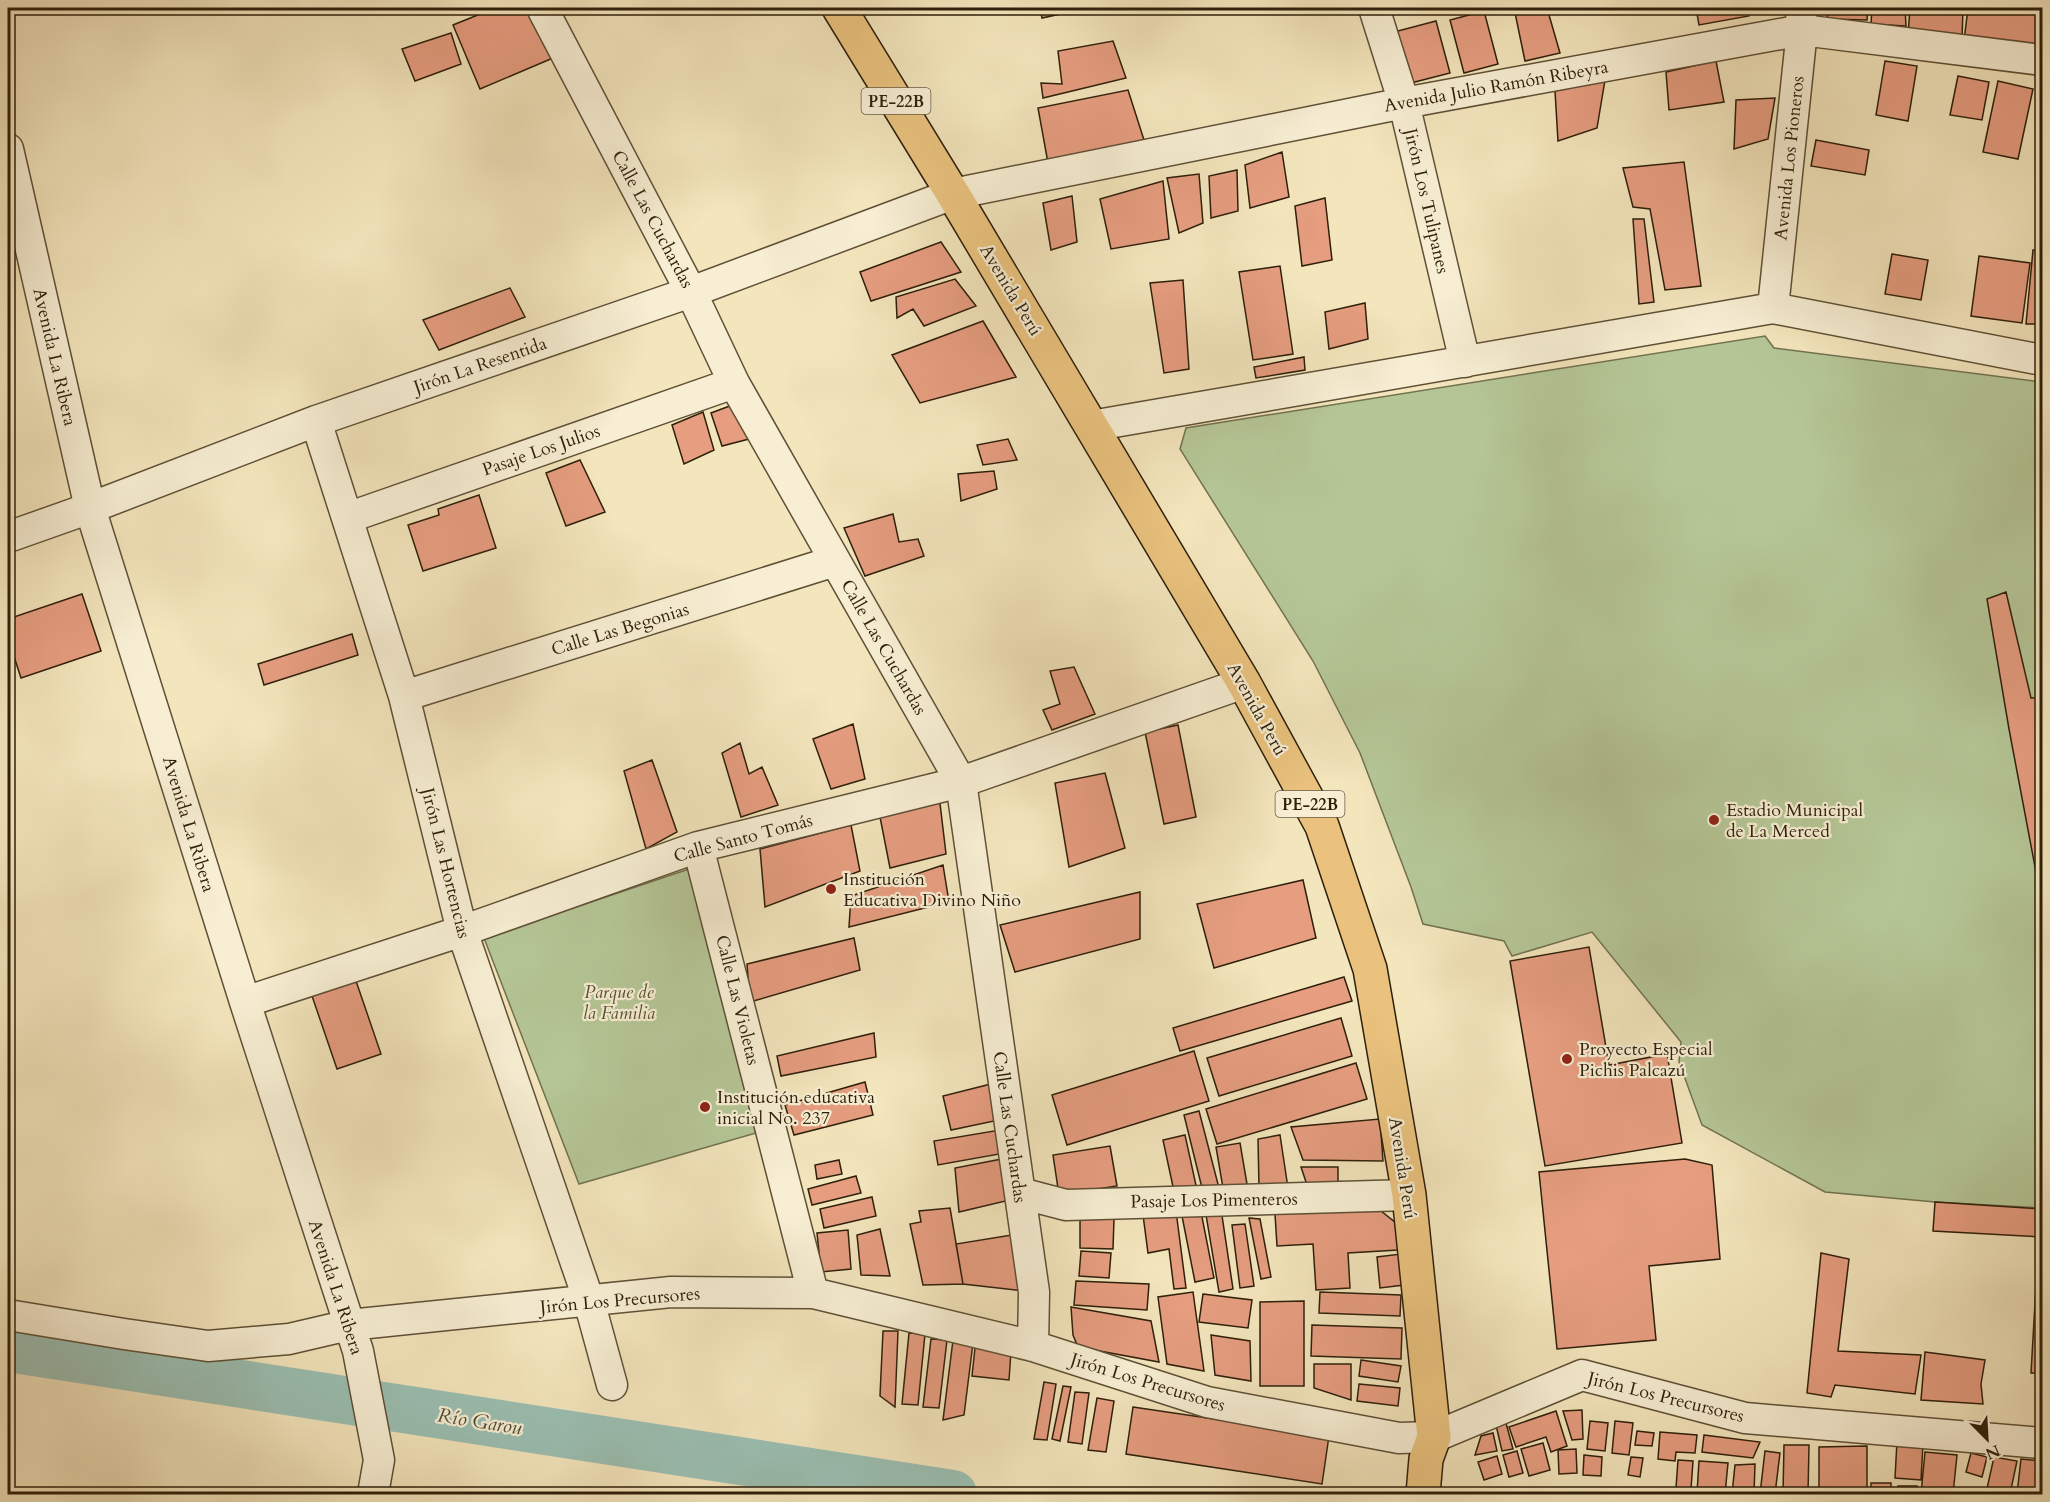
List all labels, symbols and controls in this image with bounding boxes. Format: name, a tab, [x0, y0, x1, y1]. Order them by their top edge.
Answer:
street label: Avenida Julio Ramón Ribeyra	[1382, 54, 1610, 119]
street label: Avenida Los Pioneros	[1768, 75, 1811, 242]
road number: PE-22B	[862, 88, 930, 114]
street label: Jirón Los Tulipanes	[1397, 123, 1455, 276]
street label: Calle Las Cuchardas	[606, 146, 699, 293]
street label: Avenida Perú	[973, 240, 1048, 341]
street label: Avenida La Ribera	[26, 286, 83, 429]
street label: Jirón La Resentida	[407, 331, 550, 401]
street label: Pasaje Los Julios	[479, 419, 603, 482]
street label: Calle Las Cuchardas	[835, 575, 933, 720]
street label: Calle Las Begonias	[548, 597, 692, 662]
street label: Avenida Perú	[1221, 658, 1292, 760]
street label: Avenida La Ribera	[156, 753, 221, 895]
street label: Jirón Las Hortencias	[414, 782, 476, 941]
road number: PE-22B	[1276, 791, 1344, 817]
place label: Estadio Municipal de La Merced	[1726, 798, 1864, 844]
street label: Calle Santo Tomás	[671, 808, 815, 869]
marker: Estadio Municipal de La Merced	[1707, 813, 1721, 827]
place label: Institución Educativa Divino Niño	[843, 867, 1021, 913]
marker: Institución Educativa Divino Niño	[824, 882, 838, 896]
street label: Calle Las Violetas	[709, 932, 766, 1068]
park label: Parque de la Familia	[583, 980, 655, 1026]
place label: Proyecto Especial Pichis Palcazú	[1579, 1037, 1713, 1083]
street label: Calle Las Cuchardas	[987, 1050, 1033, 1204]
marker: Proyecto Especial Pichis Palcazú	[1560, 1052, 1574, 1066]
place label: Institución educativa inicial No. 237	[717, 1085, 875, 1131]
marker: Institución educativa inicial No. 237	[698, 1100, 712, 1114]
street label: Avenida Perú	[1382, 1115, 1423, 1221]
street label: Pasaje Los Pimenteros	[1130, 1187, 1298, 1214]
street label: Avenida La Ribera	[302, 1216, 369, 1358]
street label: Jirón Los Precursores	[536, 1281, 701, 1320]
street label: Jirón Los Precursores	[1065, 1346, 1228, 1418]
street label: Jirón Los Precursores	[1582, 1365, 1747, 1429]
water label: Río Garou	[436, 1401, 524, 1441]
north arrow	[1957, 1409, 2017, 1469]
text: N	[1982, 1439, 2004, 1465]

